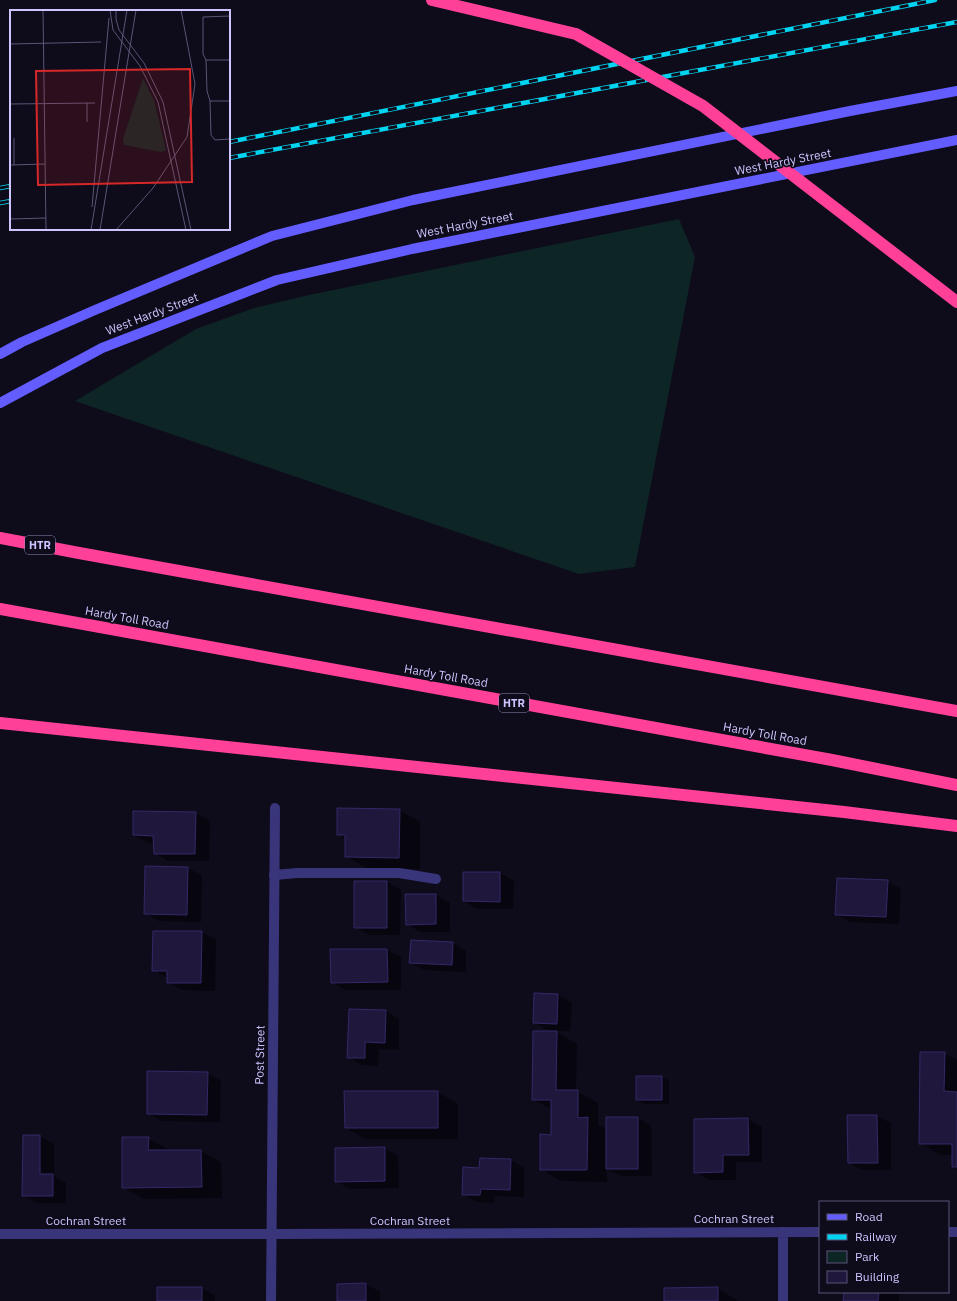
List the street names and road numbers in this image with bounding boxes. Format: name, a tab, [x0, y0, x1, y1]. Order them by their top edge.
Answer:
street label: West Hardy Street	[733, 145, 832, 178]
street label: West Hardy Street	[415, 208, 514, 241]
street label: West Hardy Street	[103, 289, 200, 338]
road number: HTR	[25, 536, 55, 554]
street label: Hardy Toll Road	[84, 603, 170, 632]
street label: Hardy Toll Road	[403, 661, 489, 690]
road number: HTR	[499, 694, 529, 712]
street label: Hardy Toll Road	[722, 719, 808, 748]
street label: Post Street	[251, 1025, 268, 1085]
street label: Cochran Street	[694, 1211, 774, 1226]
street label: Cochran Street	[46, 1213, 126, 1228]
street label: Cochran Street	[370, 1213, 450, 1228]

